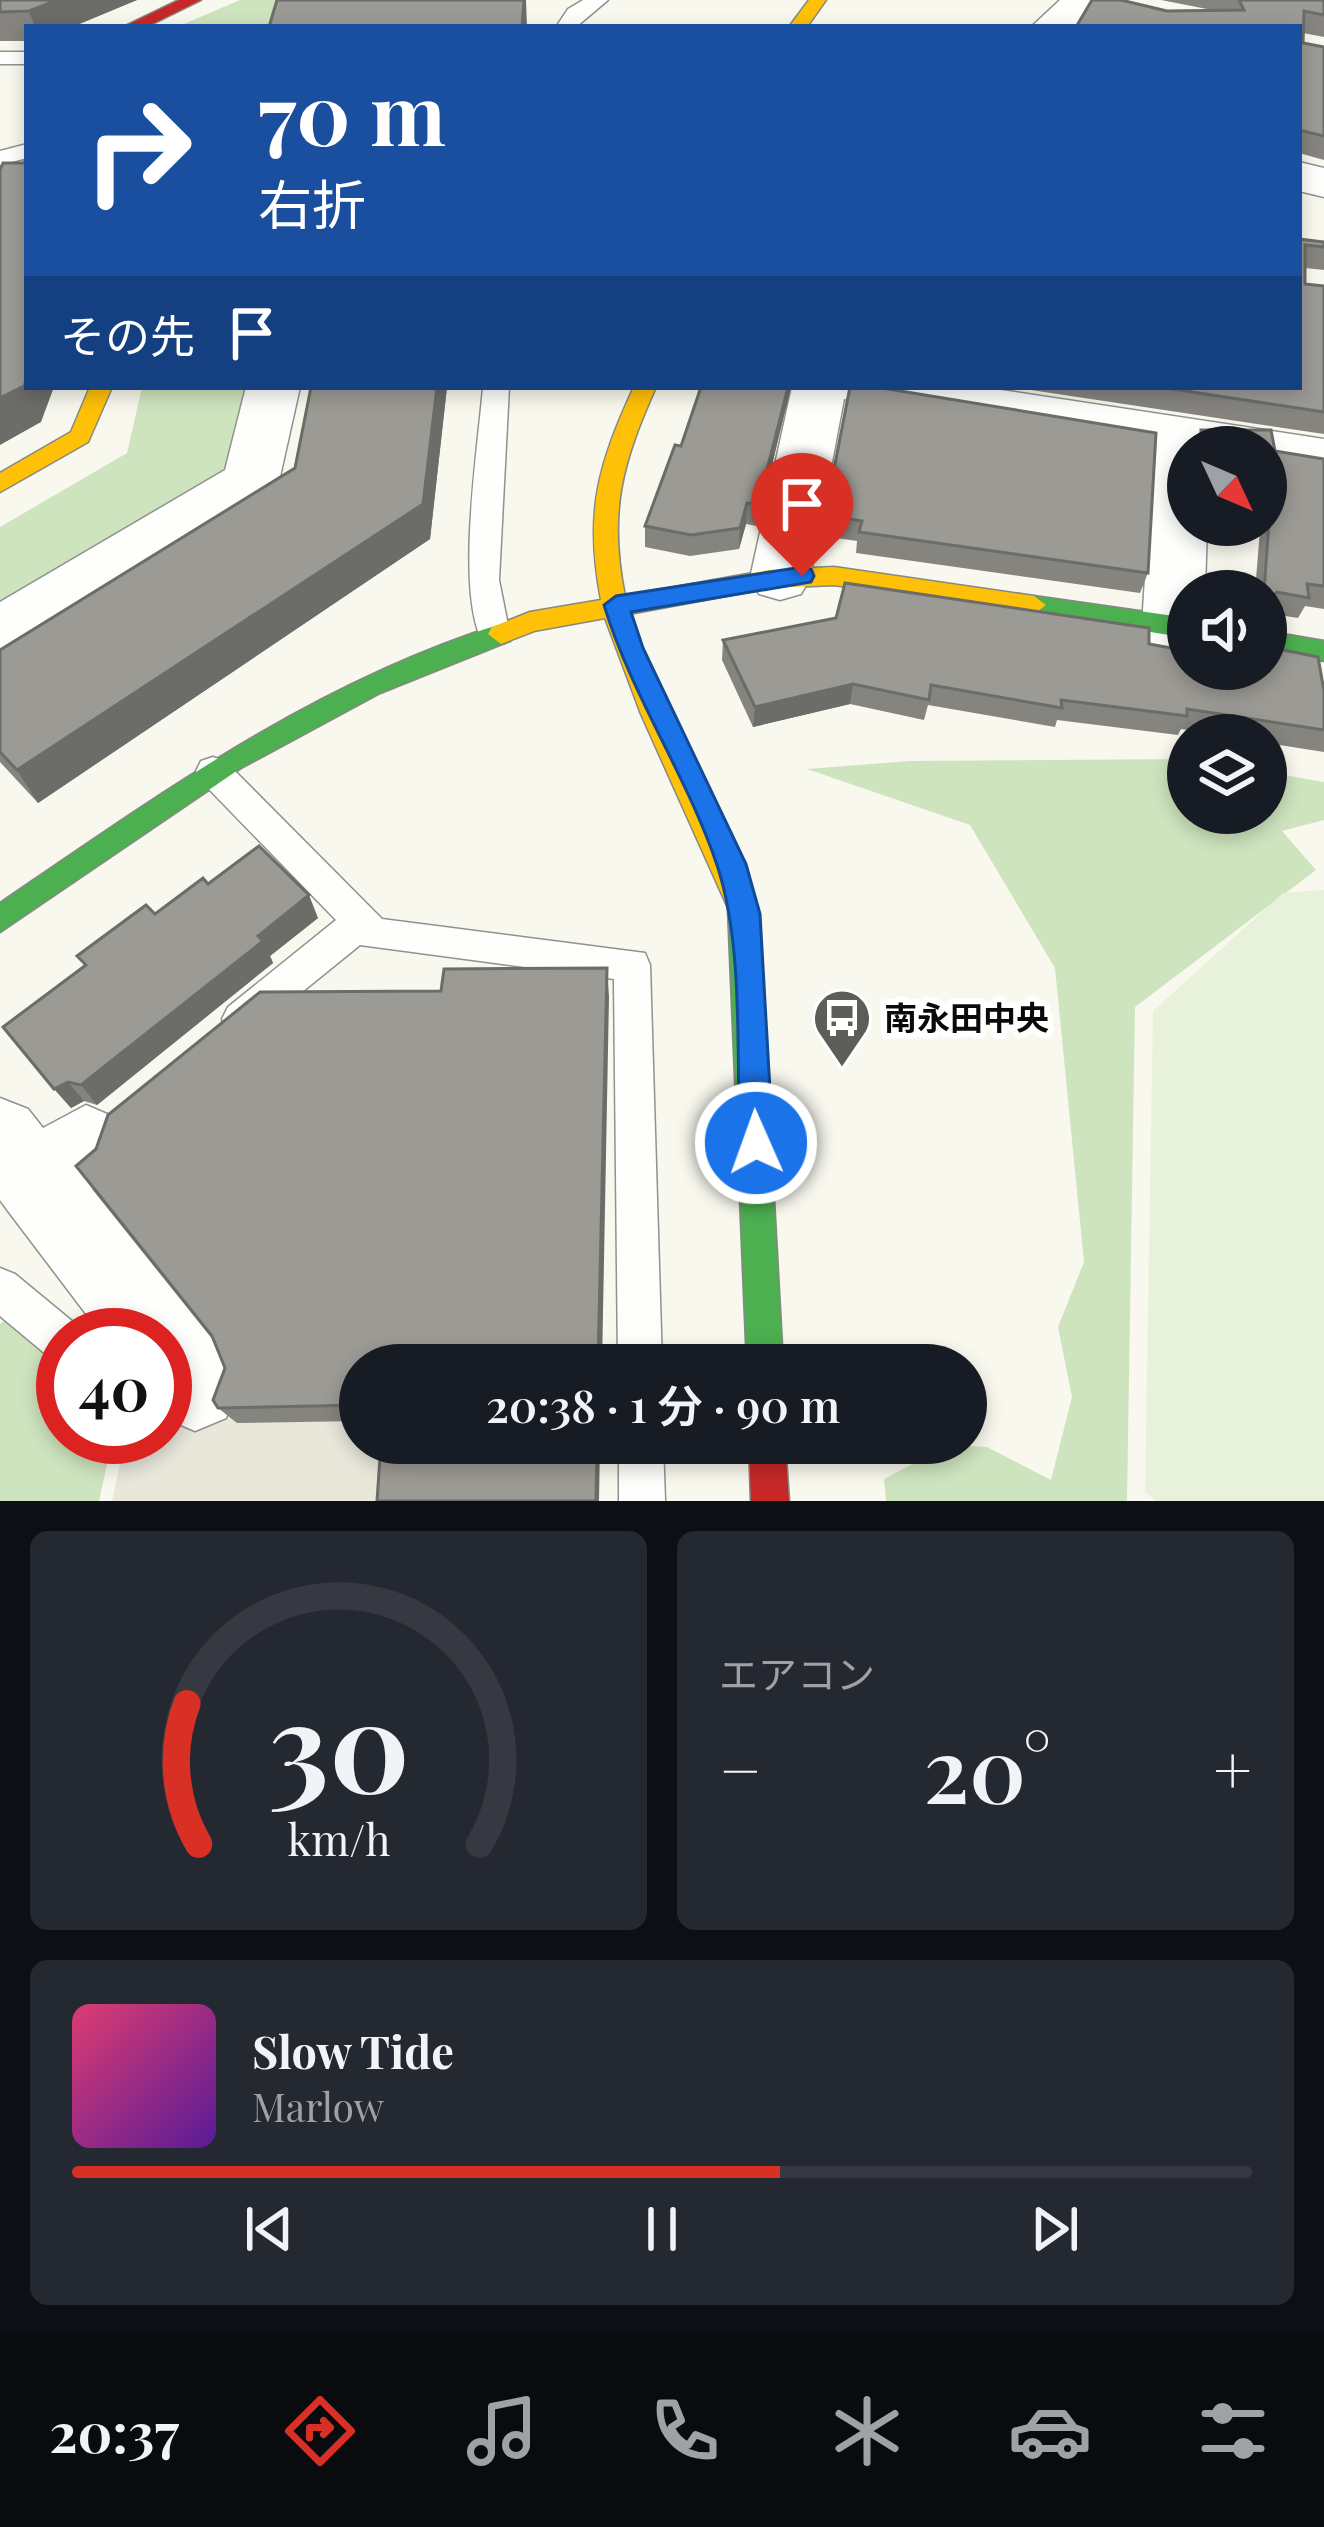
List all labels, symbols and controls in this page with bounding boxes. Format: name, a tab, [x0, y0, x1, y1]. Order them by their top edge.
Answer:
text: 70 m	[258, 55, 446, 167]
icon: right	[60, 72, 216, 228]
text: 右折	[258, 167, 366, 239]
icon: arrive	[219, 300, 285, 366]
text: その先	[60, 304, 195, 364]
north arrow	[1167, 426, 1287, 546]
map controls	[1167, 426, 1287, 834]
pin	[751, 453, 853, 576]
icon: arrive	[769, 471, 835, 537]
button: sound	[1167, 570, 1287, 690]
button: layers	[1167, 714, 1287, 834]
bus stop icon: 南永田中央	[811, 987, 873, 1069]
place label: 南永田中央	[884, 994, 1049, 1038]
position arrow	[693, 1080, 819, 1206]
speed limit sign: 40	[36, 1308, 192, 1464]
text: 20:38 · 1 分 · 90 m	[486, 1374, 840, 1434]
text: エアコン	[719, 1647, 875, 1699]
text: 30	[268, 1658, 409, 1824]
text: 20°	[923, 1707, 1051, 1827]
text: −	[719, 1724, 762, 1812]
text: +	[1213, 1724, 1252, 1812]
text: km/h	[287, 1809, 390, 1866]
text: Slow Tide	[252, 2020, 454, 2080]
text: Marlow	[252, 2080, 384, 2132]
icon: previous	[236, 2196, 302, 2262]
icon: pause	[629, 2196, 695, 2262]
icon: next	[1022, 2196, 1088, 2262]
icon: directions	[278, 2389, 362, 2473]
icon: music	[460, 2389, 544, 2473]
icon: phone	[643, 2389, 727, 2473]
icon: climate	[825, 2389, 909, 2473]
icon: car	[1008, 2389, 1092, 2473]
icon: filters	[1191, 2389, 1275, 2473]
text: 20:37	[49, 2395, 179, 2467]

